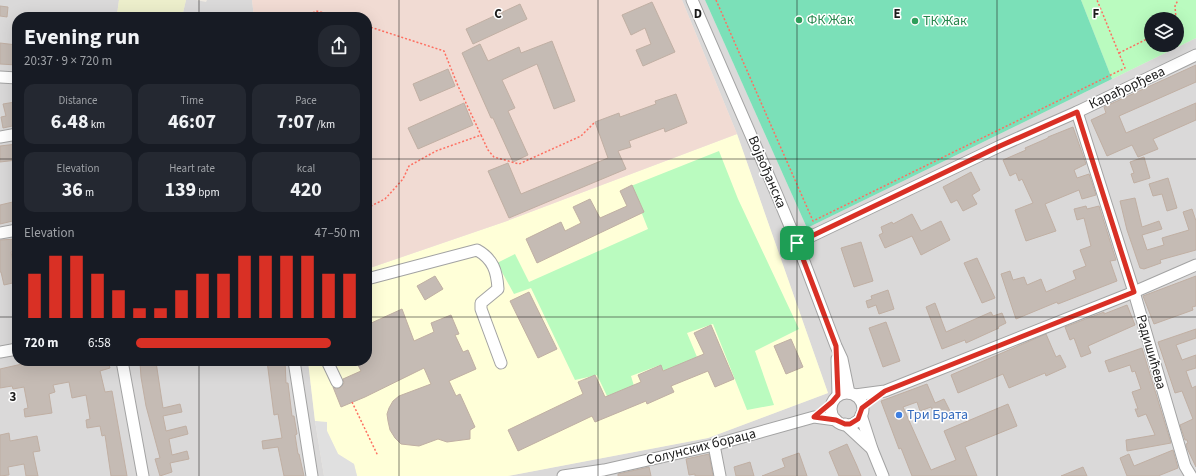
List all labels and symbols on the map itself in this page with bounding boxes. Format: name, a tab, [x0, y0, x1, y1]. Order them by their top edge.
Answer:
text: C	[494, 5, 502, 23]
text: D	[694, 5, 702, 23]
text: E	[893, 5, 901, 23]
text: F	[1093, 5, 1100, 23]
place label: ФК Жак	[807, 10, 854, 30]
place label: ТК Жак	[923, 11, 967, 31]
marker: ФК Жак	[794, 15, 804, 25]
marker: ТК Жак	[910, 16, 920, 26]
street label: Карађорђева	[1086, 62, 1168, 114]
street label: Војвођанска	[743, 133, 791, 211]
pin	[780, 226, 814, 260]
street label: Радишићева	[1131, 312, 1171, 392]
text: 3	[10, 388, 17, 406]
place label: Три Брата	[907, 405, 968, 425]
marker: Три Брата	[894, 410, 904, 420]
street label: Солунских бораца	[644, 424, 758, 470]

